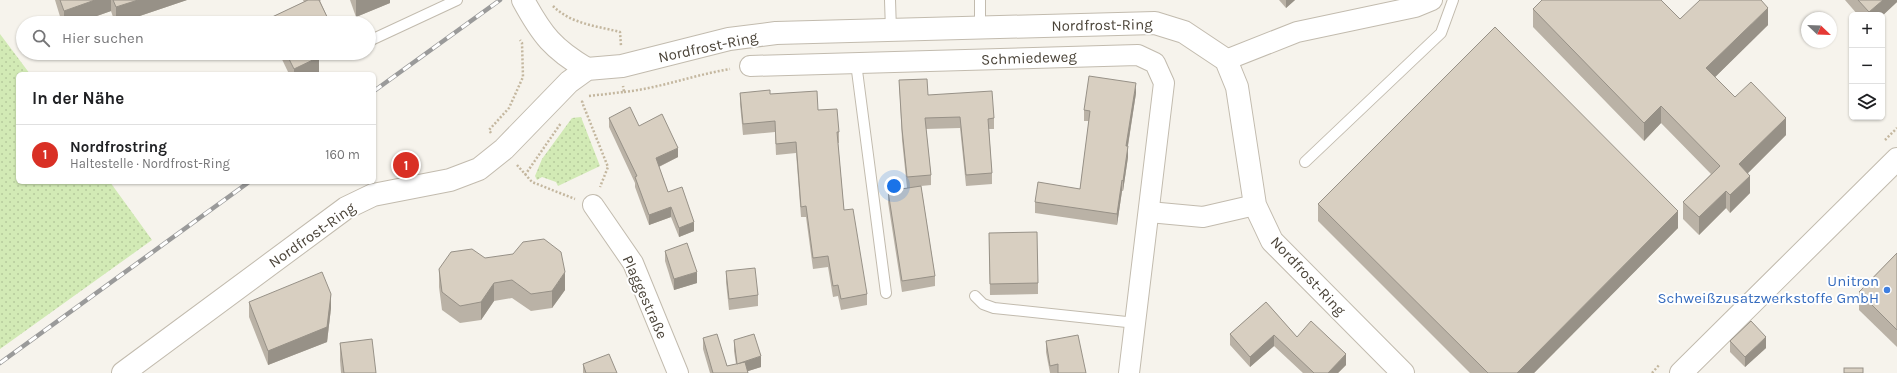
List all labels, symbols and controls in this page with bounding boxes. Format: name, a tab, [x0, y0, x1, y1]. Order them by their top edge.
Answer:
north arrow	[1801, 12, 1837, 48]
map controls	[1849, 12, 1885, 120]
button: +	[1849, 12, 1885, 48]
street label: Nordfrost-Ring	[1051, 15, 1153, 35]
search box	[16, 16, 376, 60]
icon: search	[30, 27, 52, 49]
street label: Nordfrost-Ring	[657, 28, 760, 66]
text: Hier suchen	[62, 29, 144, 47]
street label: Schmiedeweg	[981, 47, 1078, 69]
button: −	[1849, 48, 1885, 84]
button: layers	[1849, 84, 1885, 120]
text: In der Nähe	[32, 88, 124, 108]
text: Nordfrostring	[70, 138, 167, 156]
text: 1	[43, 147, 47, 162]
text: 160 m	[325, 147, 360, 162]
pin: 1	[393, 150, 419, 180]
text: Haltestelle · Nordfrost-Ring	[70, 156, 230, 171]
your location	[884, 176, 904, 196]
street label: Nordfrost-Ring	[265, 198, 359, 271]
street label: Nordfrost-Ring	[1267, 233, 1350, 320]
street label: Plaggestraße	[619, 252, 671, 342]
place label: Unitron Schweißzusatzwerkstoffe GmbH	[1657, 272, 1879, 307]
marker: Unitron Schweißzusatzwerkstoffe GmbH	[1882, 285, 1892, 295]

